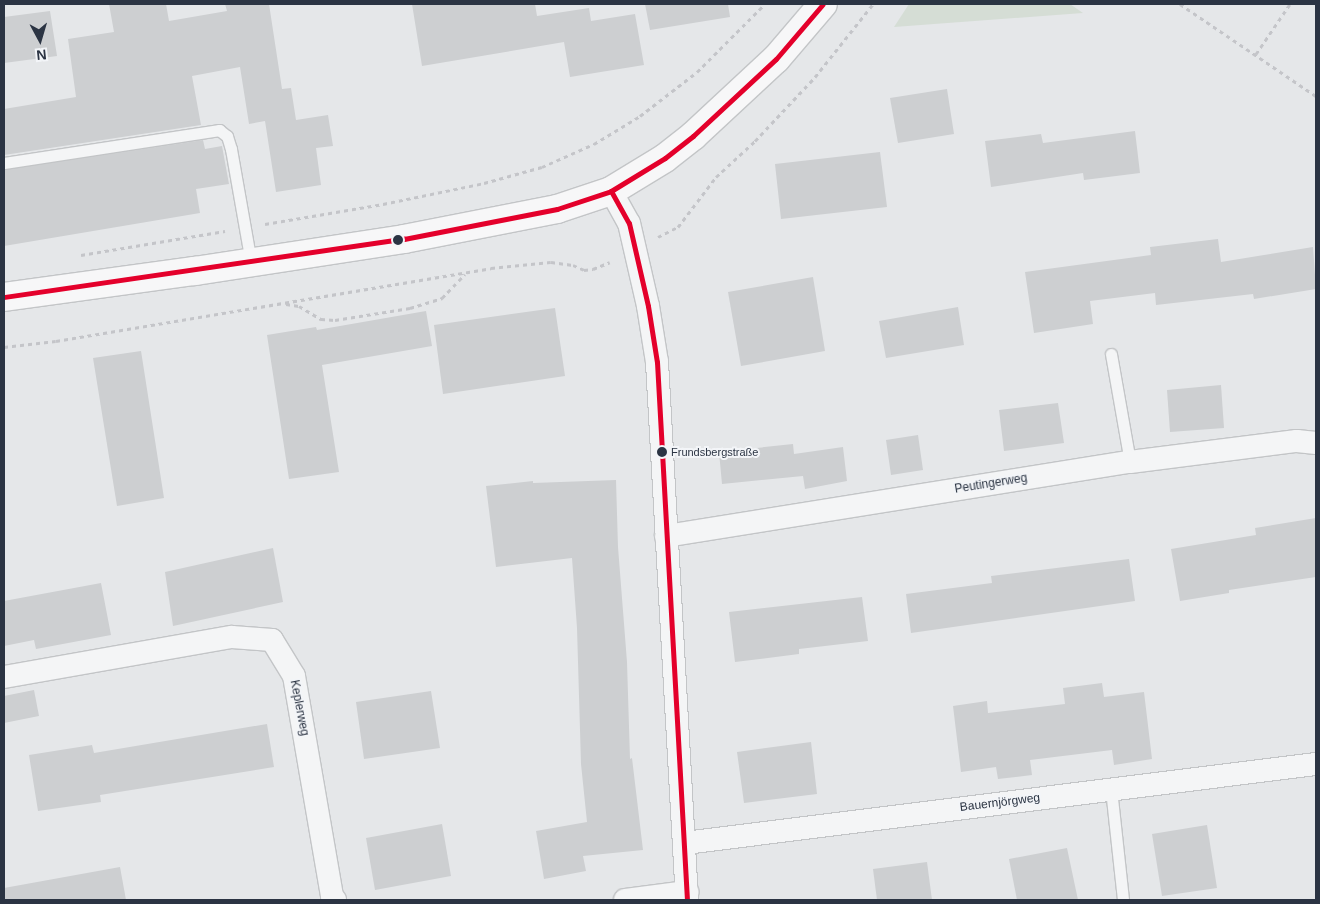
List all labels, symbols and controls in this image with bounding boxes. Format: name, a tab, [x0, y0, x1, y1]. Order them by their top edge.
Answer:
north arrow	[15, 15, 65, 65]
text: N	[36, 46, 47, 63]
unlabelled marker	[393, 235, 403, 245]
place label: Frundsbergstraße	[671, 445, 758, 459]
marker: Frundsbergstraße	[657, 447, 667, 457]
street label: Peutingerweg	[954, 471, 1028, 497]
street label: Keplerweg	[287, 679, 311, 737]
street label: Bauernjörgweg	[959, 791, 1041, 815]

